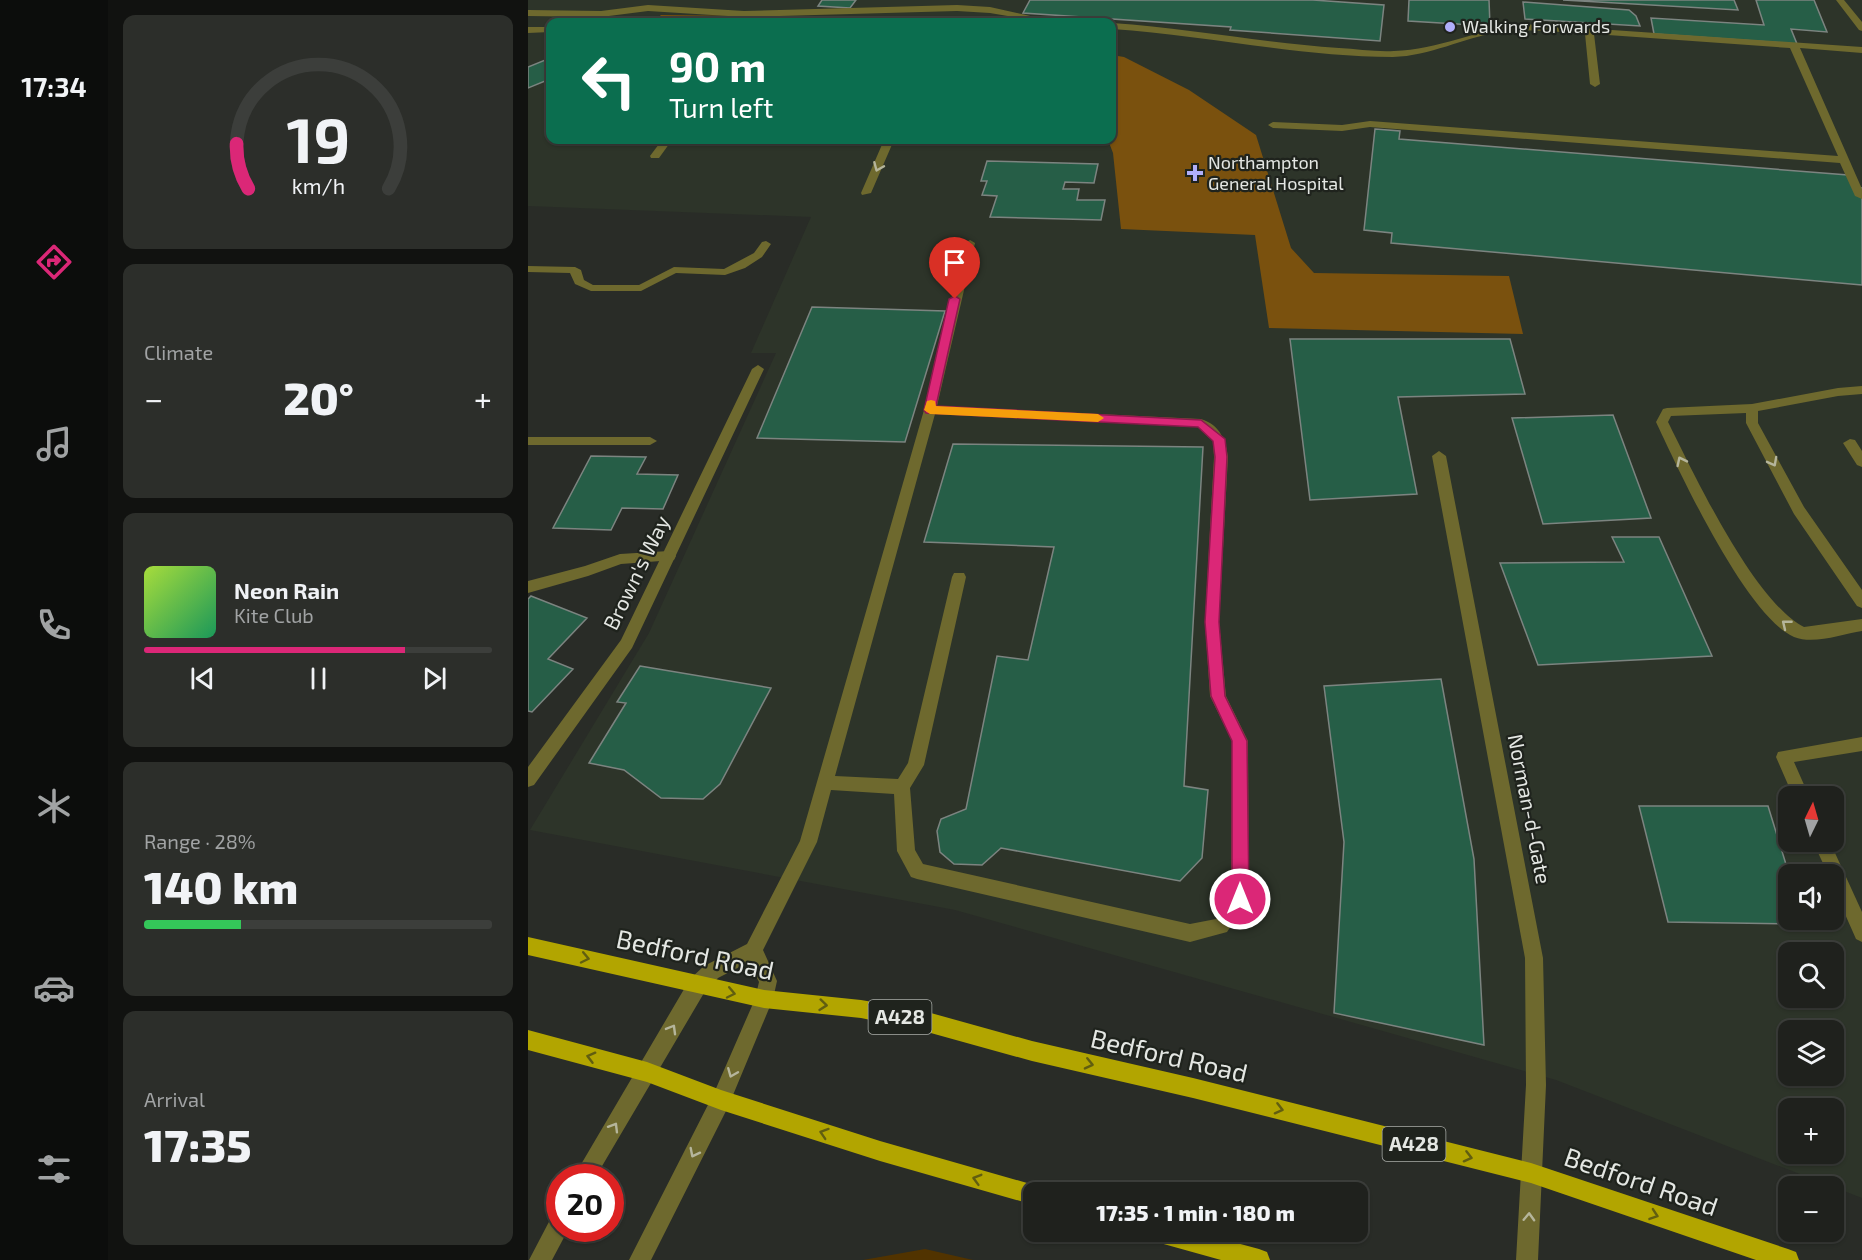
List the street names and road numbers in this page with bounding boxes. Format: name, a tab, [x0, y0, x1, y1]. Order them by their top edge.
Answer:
street label: Brown's Way	[597, 511, 674, 634]
street label: Norman-d-Gate	[1504, 732, 1557, 886]
street label: Bedford Road	[614, 922, 777, 985]
road number: A428	[868, 1000, 932, 1034]
street label: Bedford Road	[1088, 1021, 1251, 1088]
road number: A428	[1382, 1127, 1446, 1161]
street label: Bedford Road	[1561, 1140, 1722, 1221]

